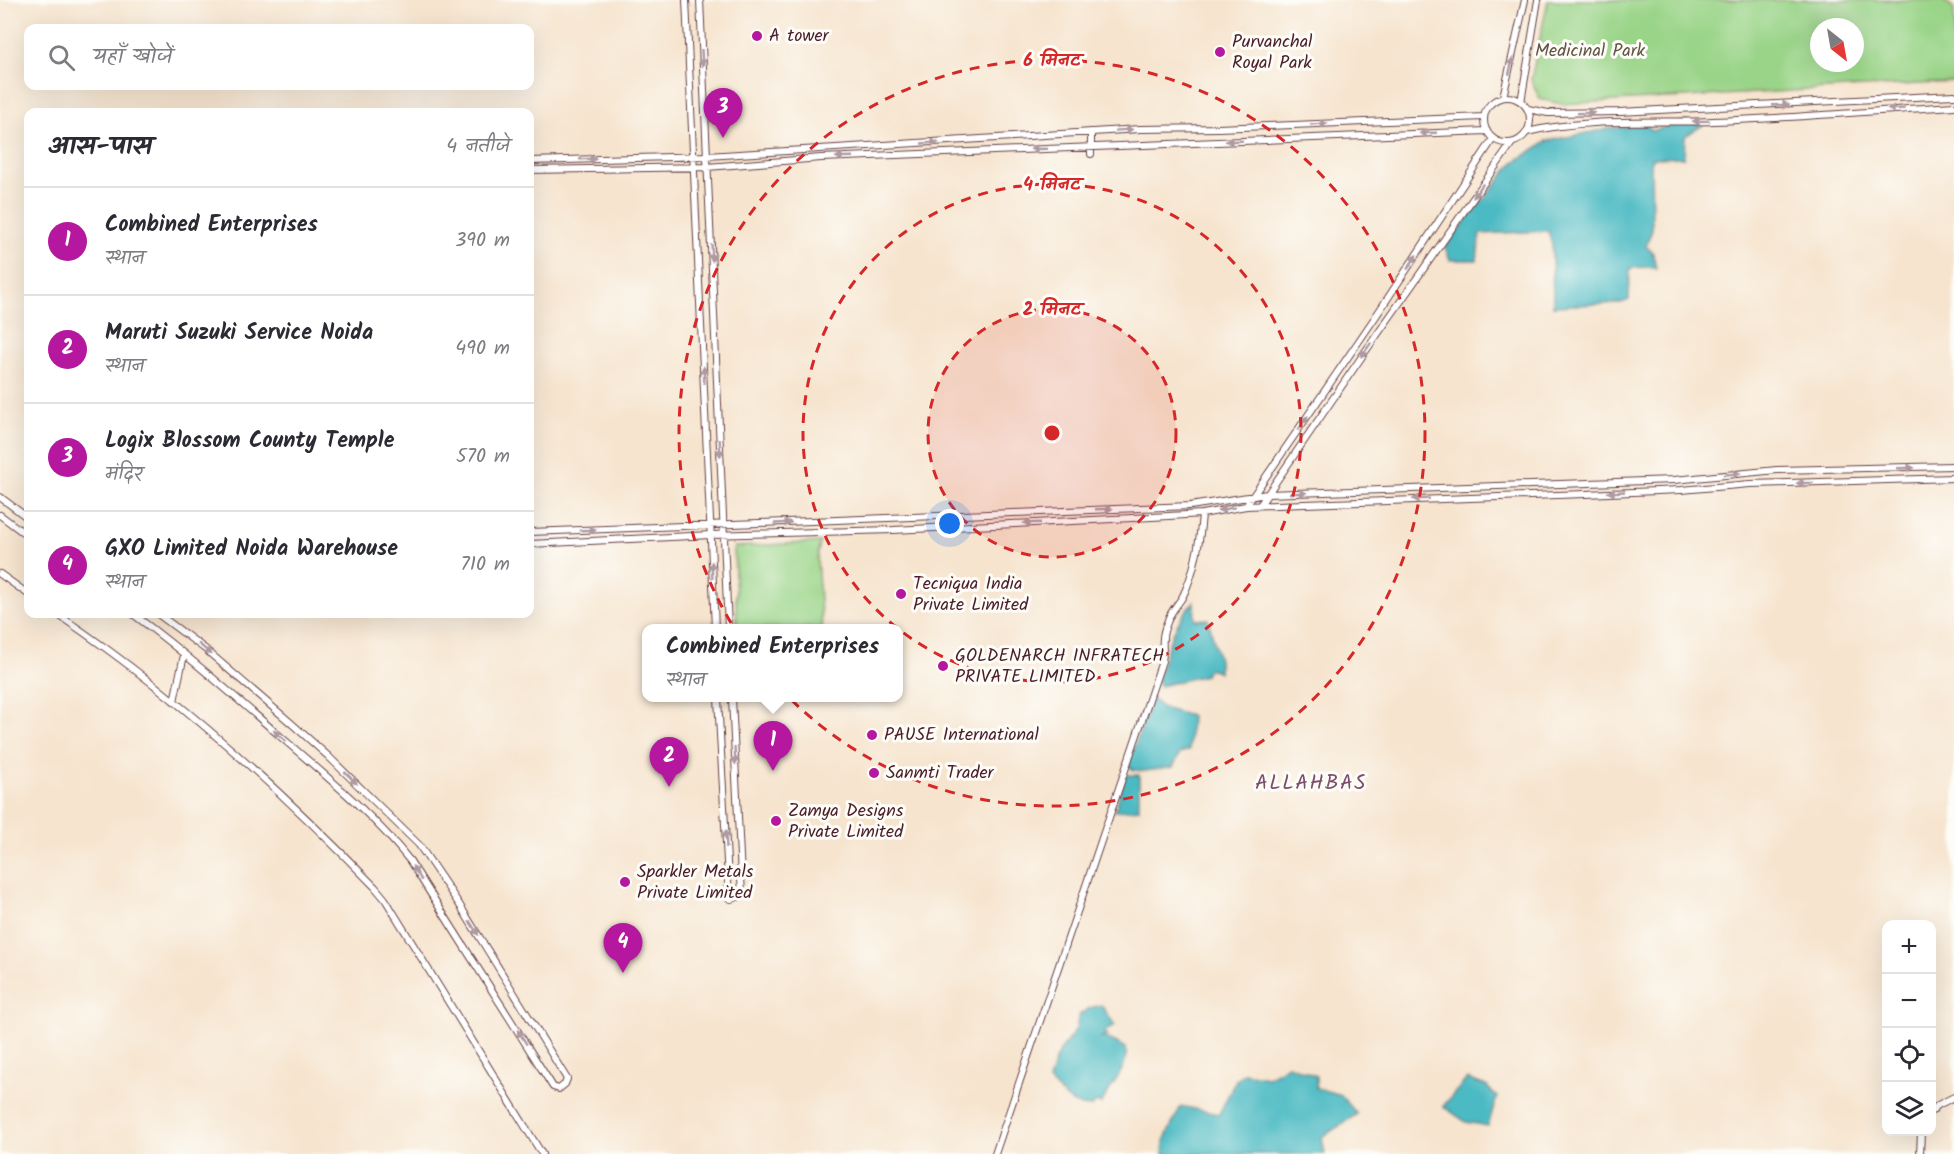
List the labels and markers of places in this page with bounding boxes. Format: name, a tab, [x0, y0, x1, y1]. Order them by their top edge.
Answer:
place label: A tower	[769, 22, 829, 51]
place label: Purvanchal Royal Park	[1232, 28, 1313, 78]
marker: A tower	[750, 29, 764, 43]
marker: Purvanchal Royal Park	[1213, 45, 1227, 59]
pin: 3	[704, 88, 742, 138]
centre of rings	[1042, 423, 1062, 443]
place label: Tecniqua India Private Limited	[913, 570, 1029, 620]
marker: Tecniqua India Private Limited	[894, 587, 908, 601]
place label: GOLDENARCH INFRATECH PRIVATE LIMITED	[955, 642, 1164, 692]
marker: GOLDENARCH INFRATECH PRIVATE LIMITED	[936, 659, 950, 673]
place label: PAUSE International	[884, 721, 1039, 750]
pin: 1	[754, 722, 792, 771]
marker: PAUSE International	[865, 728, 879, 742]
pin: 2	[650, 738, 688, 787]
place label: Sanmti Trader	[886, 759, 995, 788]
marker: Sanmti Trader	[867, 766, 881, 780]
place label: Zamya Designs Private Limited	[788, 797, 904, 847]
marker: Zamya Designs Private Limited	[769, 814, 783, 828]
place label: Sparkler Metals Private Limited	[637, 858, 754, 908]
marker: Sparkler Metals Private Limited	[618, 875, 632, 889]
pin: 4	[604, 924, 642, 973]

